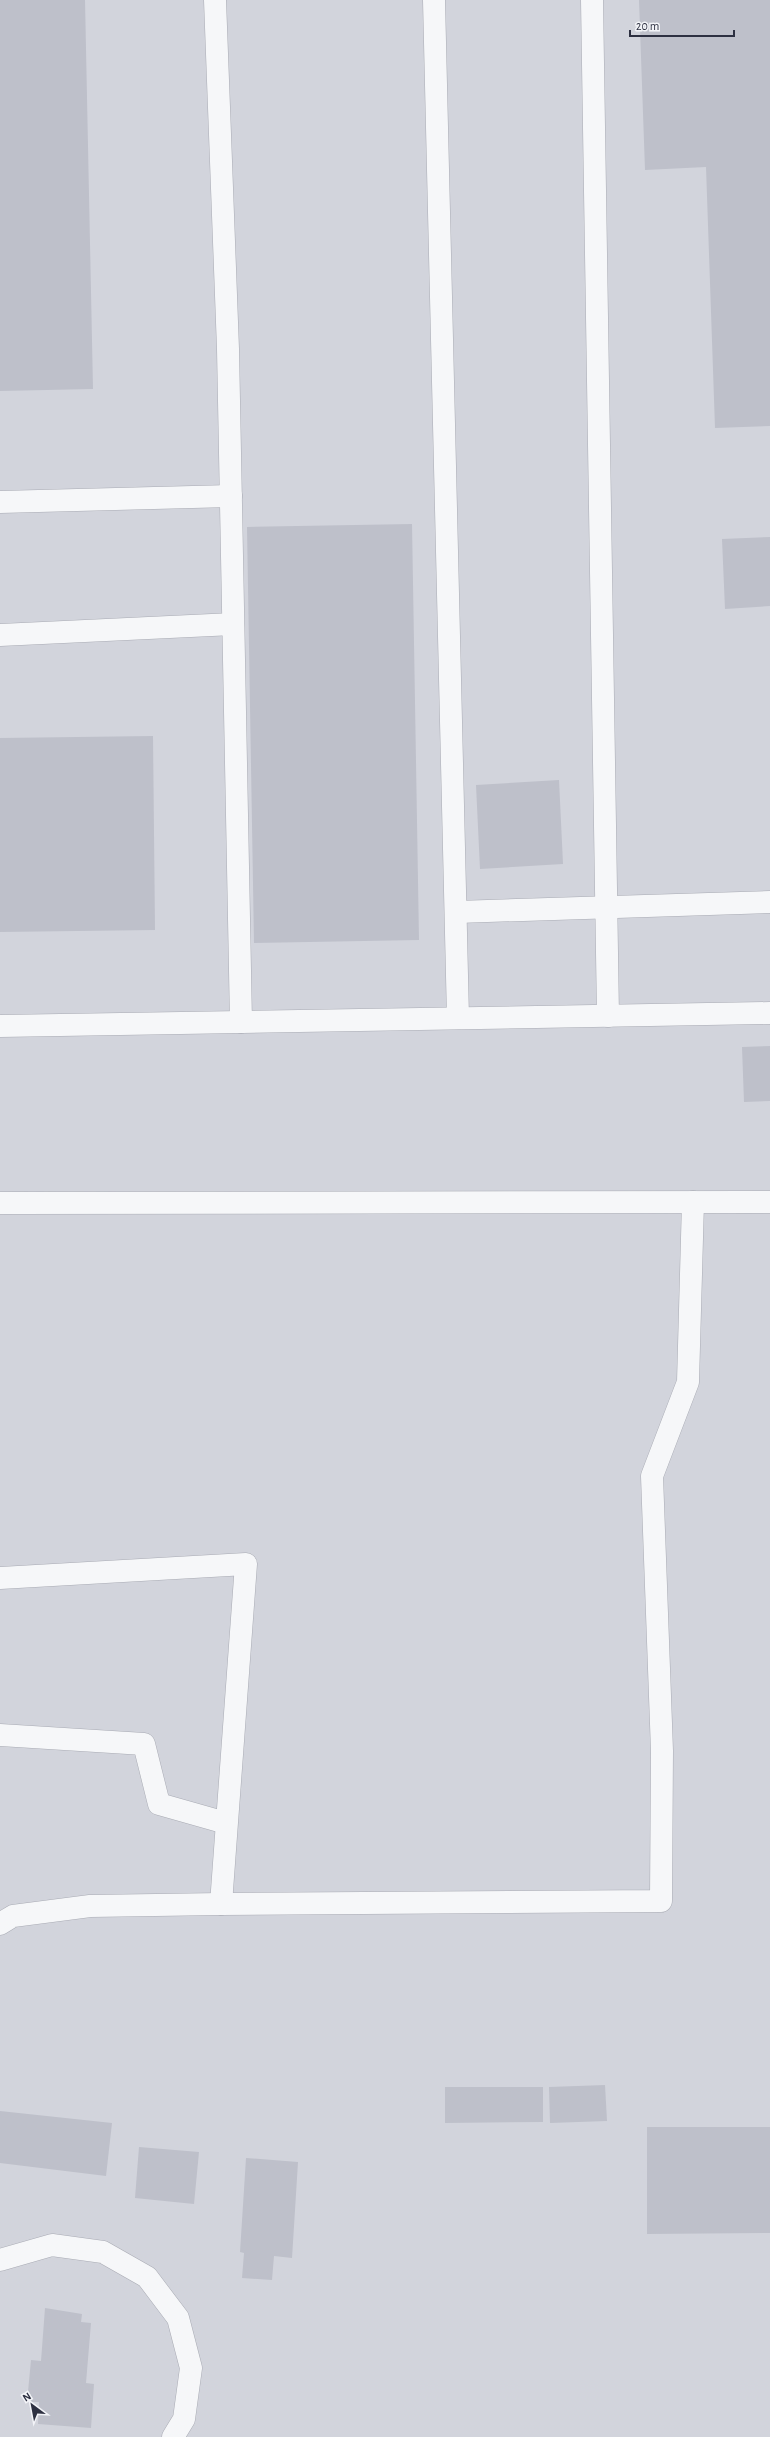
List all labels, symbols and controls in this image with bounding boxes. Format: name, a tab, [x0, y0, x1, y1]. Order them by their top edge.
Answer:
scale bar	[630, 12, 734, 38]
text: 20 m	[636, 20, 659, 32]
north arrow	[12, 2385, 52, 2425]
text: N	[21, 2390, 33, 2404]

